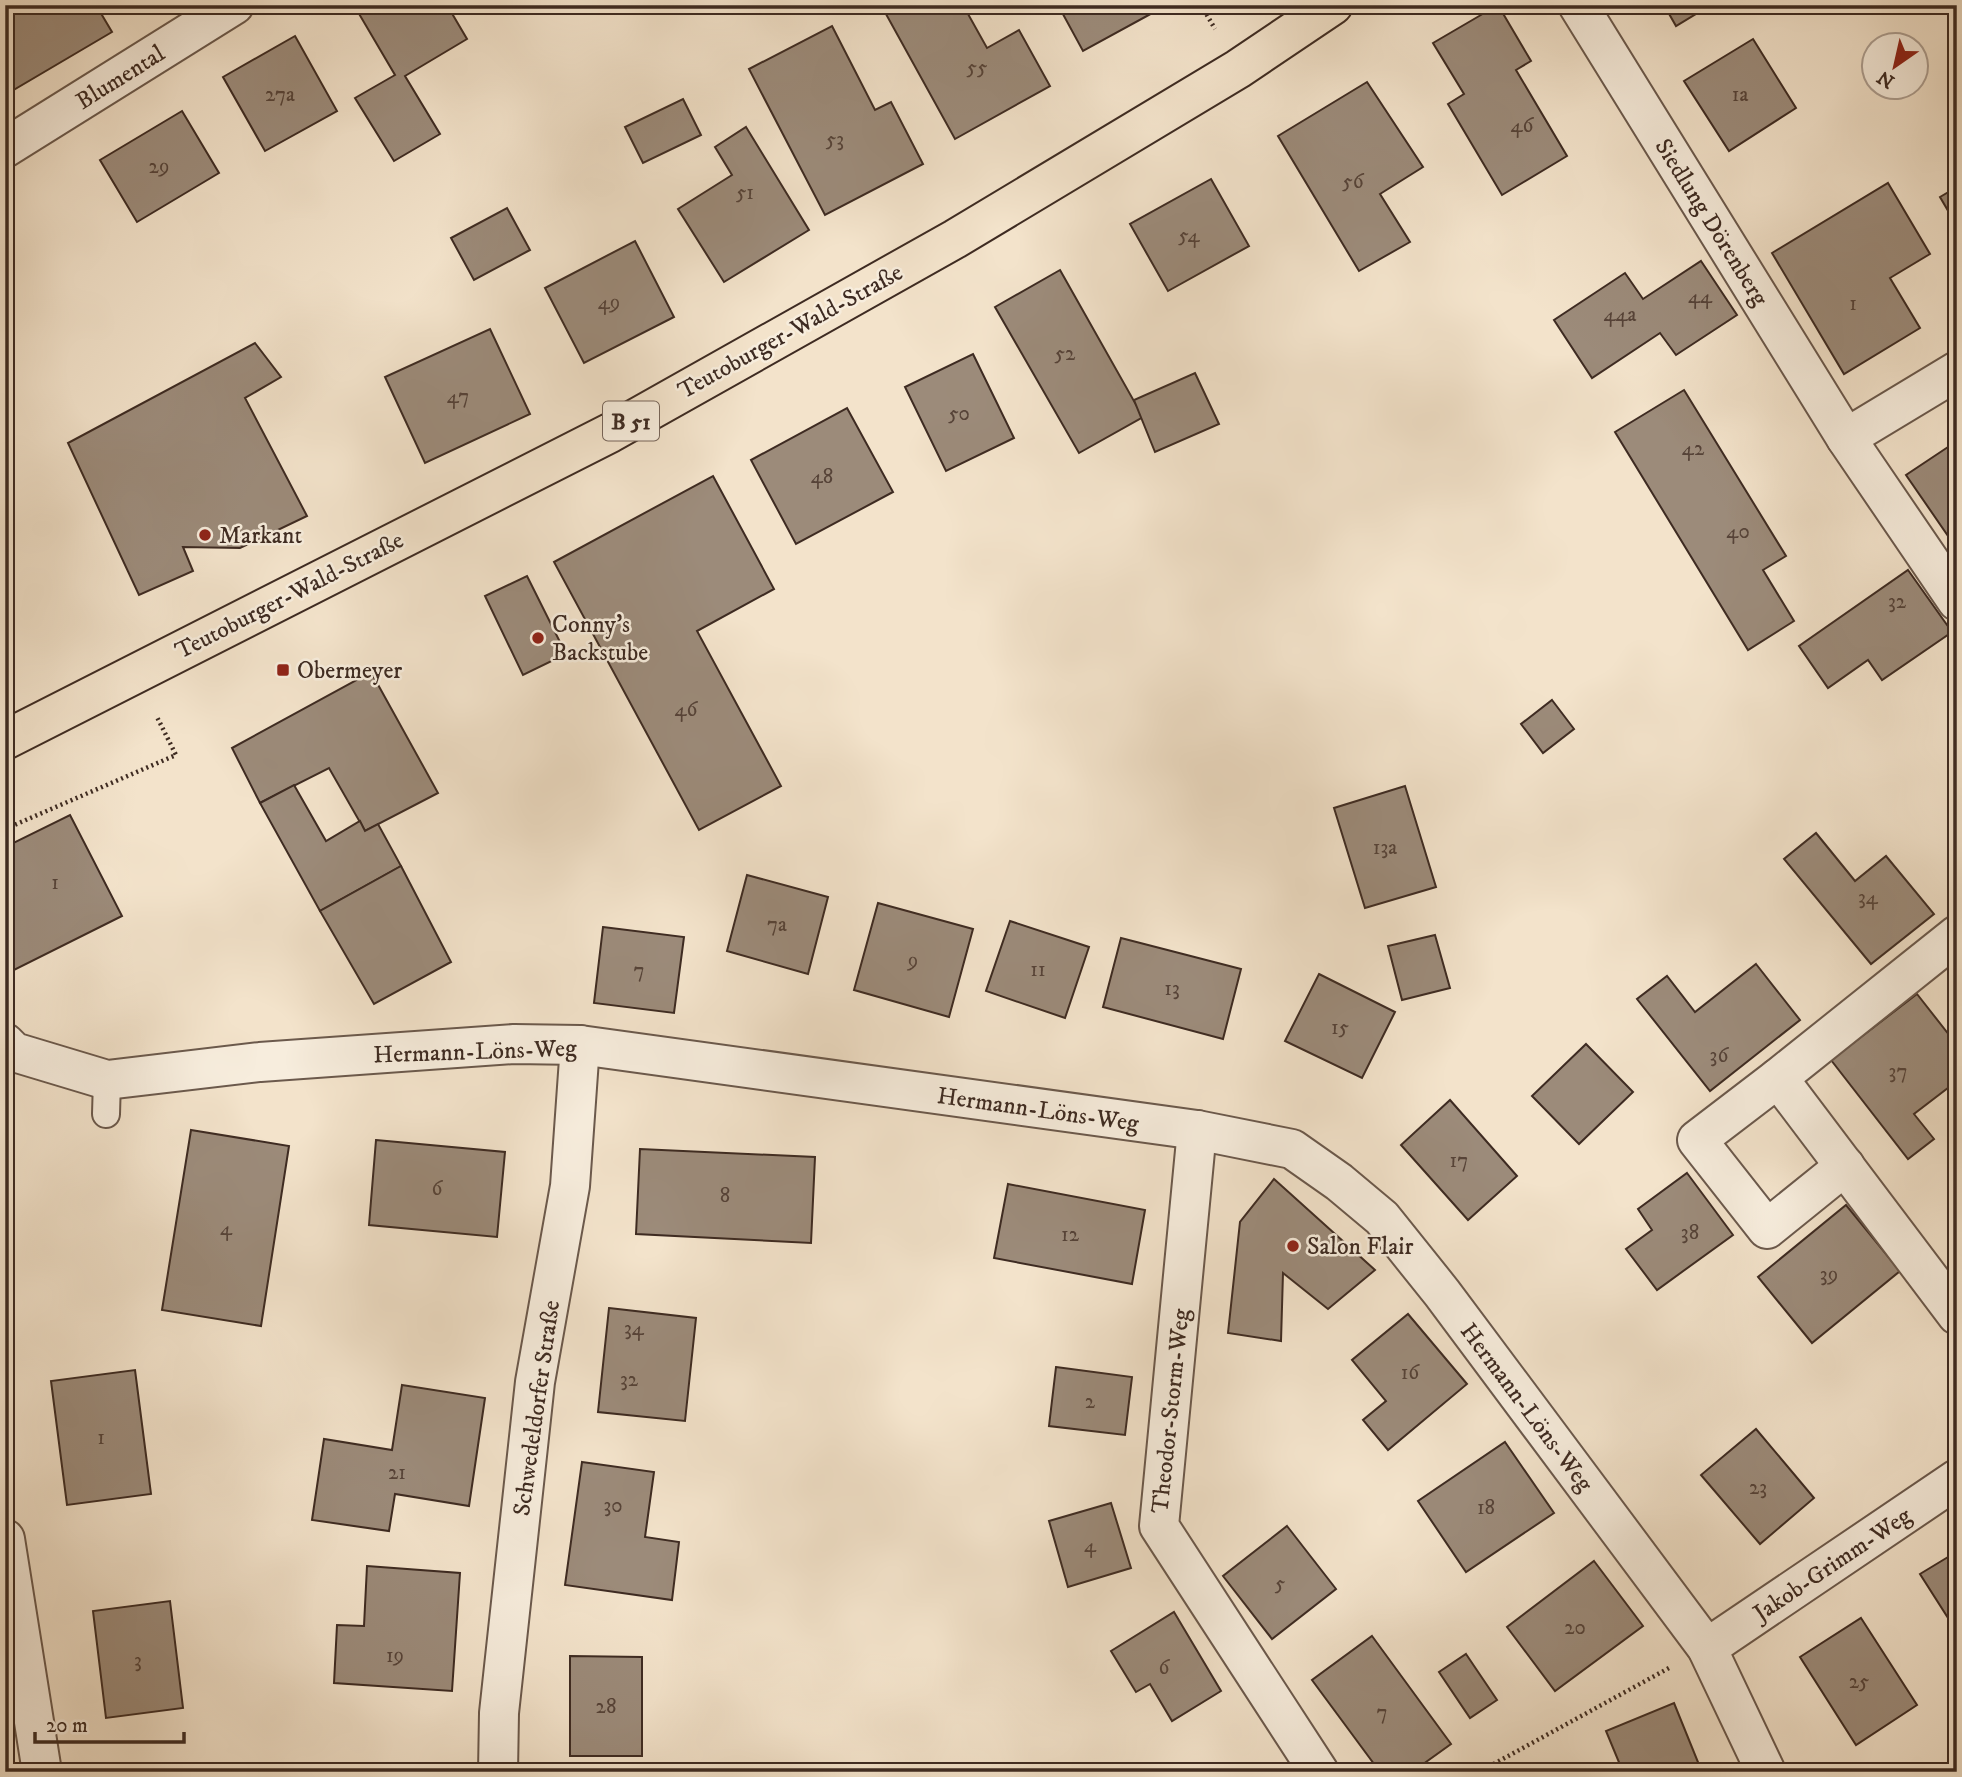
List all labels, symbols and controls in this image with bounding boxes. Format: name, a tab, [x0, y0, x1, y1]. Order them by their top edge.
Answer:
north arrow	[1860, 32, 1930, 102]
street label: Blumental	[71, 38, 171, 117]
house number: 55	[967, 55, 987, 81]
text: N	[1873, 65, 1899, 93]
house number: 27a	[265, 82, 295, 108]
house number: 1a	[1732, 82, 1748, 108]
house number: 46	[1510, 113, 1535, 139]
house number: 53	[826, 127, 844, 153]
street label: Siedlung Dörenberg	[1648, 133, 1775, 312]
house number: 29	[149, 154, 169, 180]
house number: 56	[1342, 169, 1365, 195]
house number: 51	[736, 180, 754, 206]
house number: 54	[1178, 223, 1201, 249]
street label: Teutoburger-Wald-Straße	[673, 258, 908, 406]
house number: 44	[1688, 284, 1713, 310]
house number: 49	[598, 290, 620, 316]
house number: 1	[1849, 291, 1857, 317]
house number: 44a	[1603, 302, 1637, 328]
house number: 52	[1055, 341, 1076, 367]
house number: 47	[447, 384, 469, 410]
house number: 50	[948, 401, 970, 427]
road number: B 51	[603, 402, 659, 440]
house number: 42	[1682, 436, 1705, 462]
house number: 48	[811, 464, 833, 490]
house number: 40	[1726, 519, 1750, 545]
place label: Markant	[219, 521, 302, 551]
street label: Teutoburger-Wald-Straße	[170, 525, 409, 667]
marker: Markant	[197, 527, 213, 543]
house number: 32	[1888, 589, 1907, 615]
place label: Conny's Backstube	[552, 610, 648, 668]
marker: Conny's Backstube	[530, 630, 546, 646]
place label: Obermeyer	[297, 656, 402, 686]
marker: Obermeyer	[275, 662, 291, 678]
house number: 46	[674, 697, 699, 723]
house number: 13a	[1373, 835, 1397, 861]
house number: 1	[51, 870, 59, 896]
house number: 34	[1858, 885, 1879, 911]
house number: 7a	[767, 912, 787, 938]
house number: 9	[907, 948, 918, 974]
house number: 11	[1030, 957, 1046, 983]
house number: 7	[633, 958, 645, 984]
house number: 13	[1164, 976, 1180, 1002]
house number: 15	[1331, 1015, 1349, 1041]
street label: Hermann-Löns-Weg	[373, 1033, 578, 1071]
house number: 36	[1710, 1043, 1729, 1069]
house number: 37	[1889, 1059, 1907, 1085]
street label: Hermann-Löns-Weg	[935, 1081, 1141, 1139]
house number: 17	[1450, 1148, 1468, 1174]
house number: 6	[432, 1176, 444, 1202]
house number: 8	[720, 1183, 730, 1209]
house number: 4	[220, 1216, 233, 1242]
house number: 38	[1681, 1220, 1699, 1246]
house number: 12	[1061, 1222, 1080, 1248]
place label: Salon Flair	[1307, 1232, 1414, 1262]
marker: Salon Flair	[1285, 1238, 1301, 1254]
house number: 39	[1820, 1262, 1838, 1288]
street label: Schwedeldorfer Straße	[507, 1298, 567, 1518]
street label: Theodor-Storm-Weg	[1145, 1307, 1197, 1515]
house number: 34	[624, 1316, 645, 1342]
street label: Hermann-Löns-Weg	[1453, 1317, 1600, 1498]
house number: 16	[1401, 1360, 1420, 1386]
house number: 32	[620, 1367, 639, 1393]
house number: 2	[1085, 1389, 1096, 1415]
house number: 1	[97, 1425, 105, 1451]
house number: 21	[388, 1460, 406, 1486]
house number: 23	[1749, 1475, 1767, 1501]
house number: 30	[603, 1493, 623, 1519]
house number: 18	[1477, 1495, 1495, 1521]
street label: Jakob-Grimm-Weg	[1746, 1501, 1917, 1630]
house number: 4	[1084, 1533, 1097, 1559]
house number: 5	[1275, 1571, 1285, 1597]
house number: 20	[1564, 1615, 1586, 1641]
house number: 19	[386, 1643, 404, 1669]
house number: 3	[134, 1648, 142, 1674]
house number: 6	[1159, 1655, 1171, 1681]
house number: 25	[1849, 1669, 1869, 1695]
house number: 28	[596, 1694, 616, 1720]
scale bar	[35, 1700, 184, 1744]
house number: 7	[1376, 1700, 1388, 1726]
text: 20 m	[46, 1713, 88, 1739]

